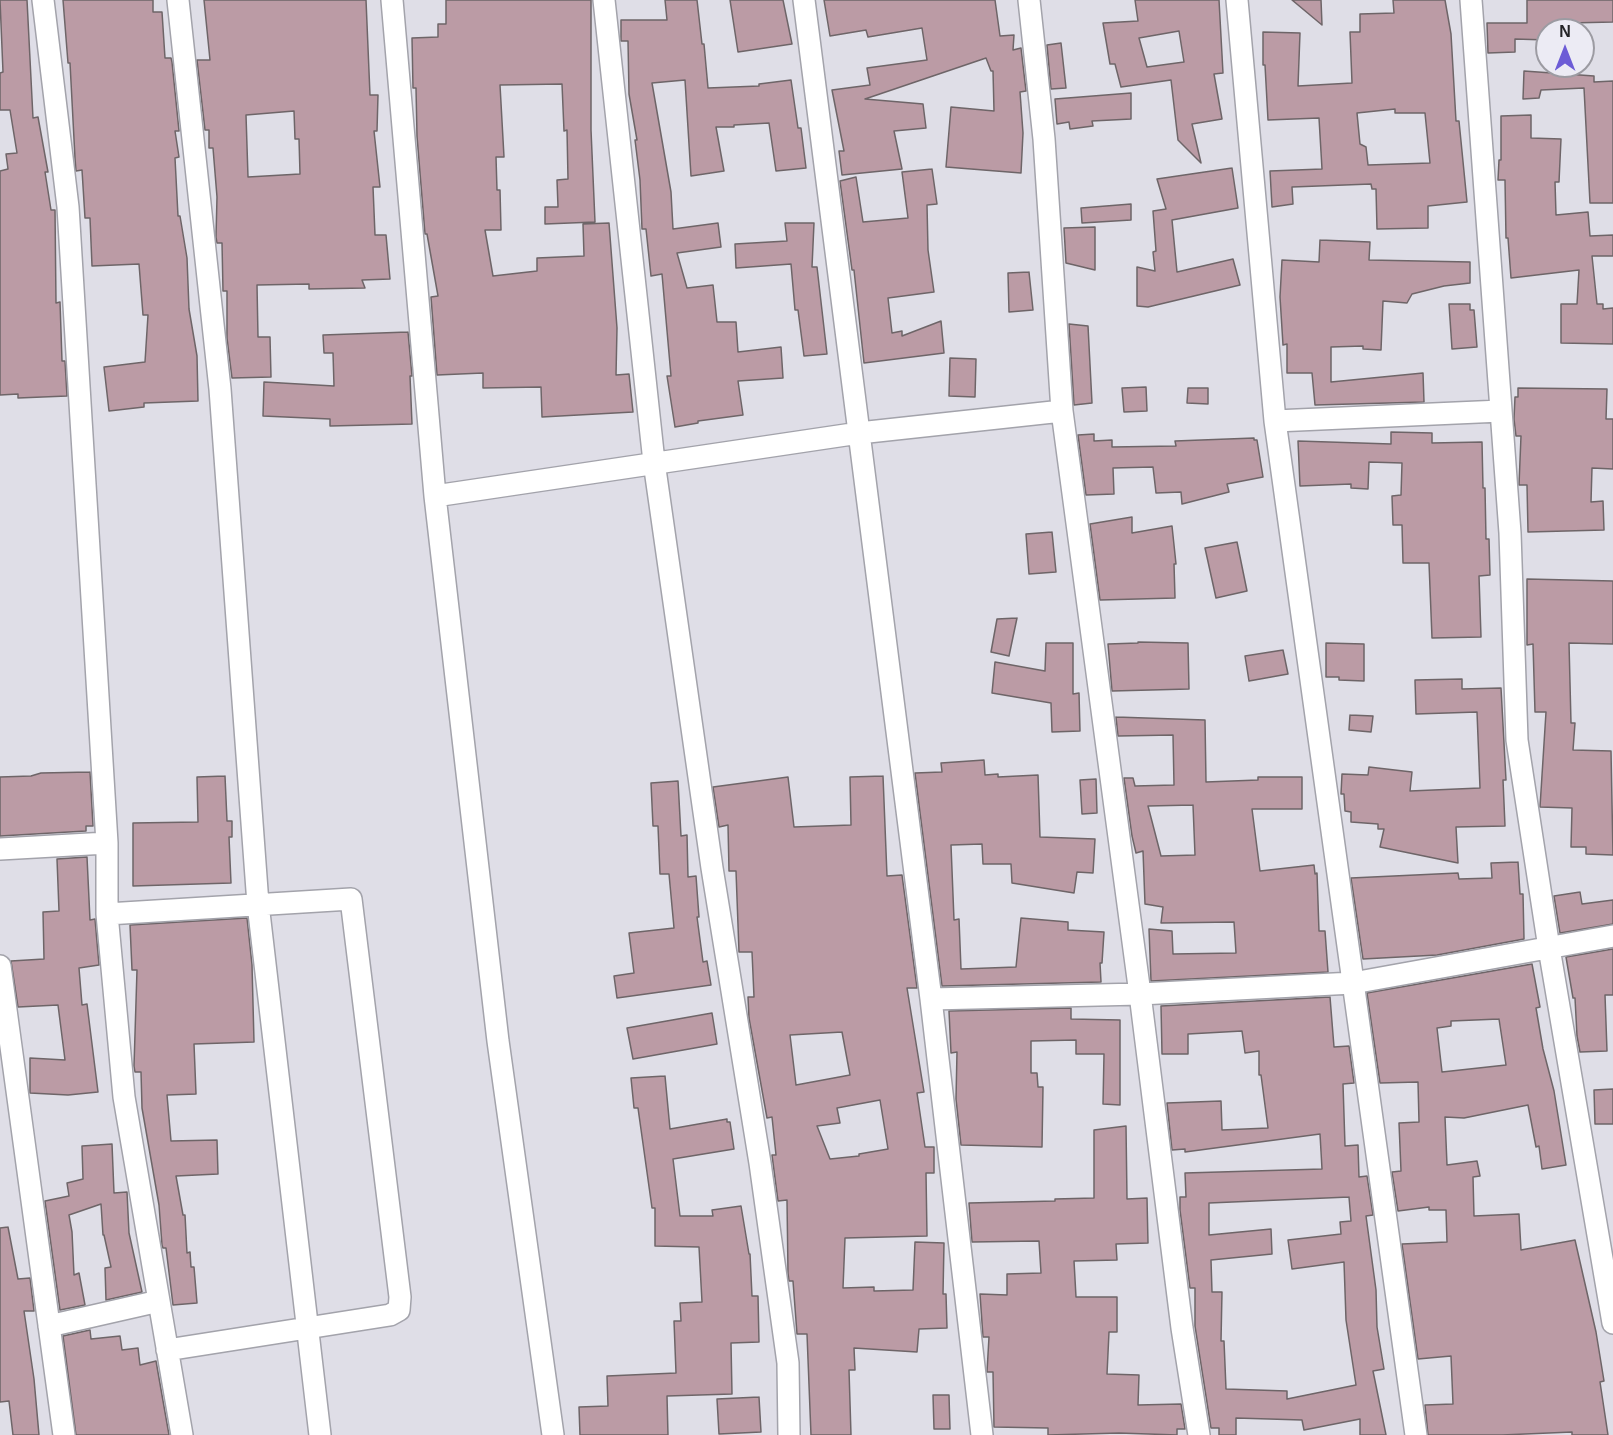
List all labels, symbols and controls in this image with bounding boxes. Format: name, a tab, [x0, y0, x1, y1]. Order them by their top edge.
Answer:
north arrow	[1535, 18, 1595, 78]
text: N	[1559, 23, 1571, 40]

